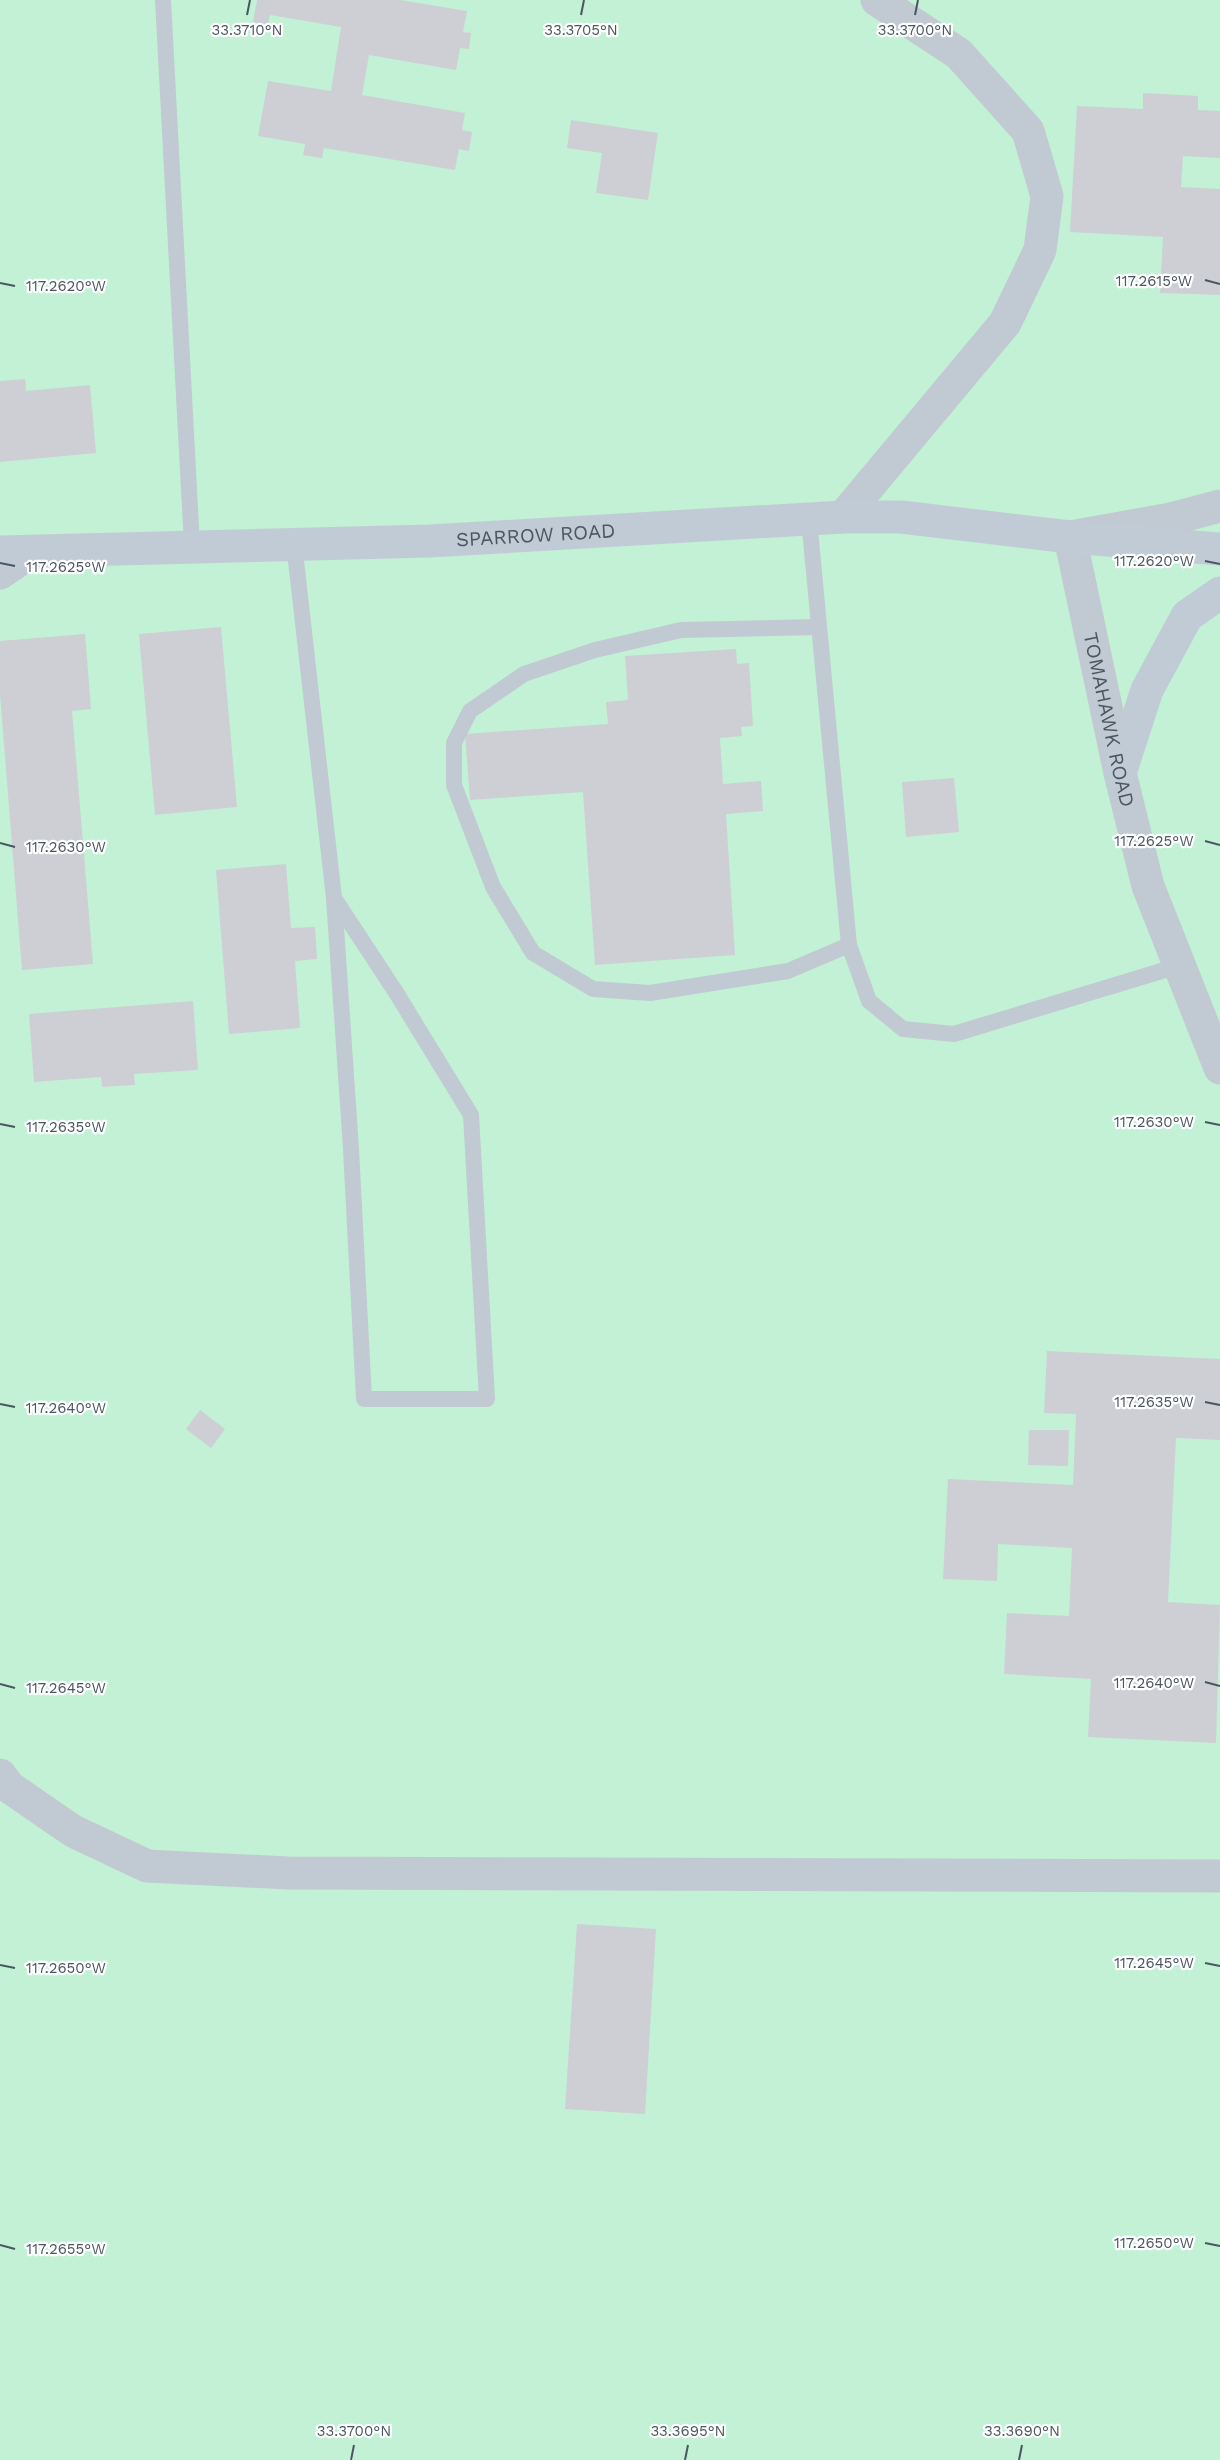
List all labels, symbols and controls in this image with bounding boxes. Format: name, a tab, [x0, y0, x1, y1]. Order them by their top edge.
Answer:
text: 33.3710°N	[211, 21, 283, 39]
text: 33.3705°N	[544, 21, 618, 39]
text: 33.3700°N	[878, 21, 952, 39]
text: 117.2615°W	[1116, 272, 1192, 290]
text: 117.2620°W	[26, 277, 106, 295]
street label: SPARROW ROAD	[455, 518, 616, 551]
text: 117.2620°W	[1114, 552, 1194, 570]
text: 117.2625°W	[26, 558, 106, 576]
street label: TOMAHAWK ROAD	[1078, 630, 1140, 809]
text: 117.2625°W	[1114, 832, 1194, 850]
text: 117.2630°W	[26, 838, 106, 856]
text: 117.2630°W	[1114, 1113, 1194, 1131]
text: 117.2635°W	[26, 1118, 106, 1136]
text: 117.2635°W	[1114, 1393, 1194, 1411]
text: 117.2640°W	[26, 1399, 106, 1417]
text: 117.2640°W	[1114, 1674, 1194, 1692]
text: 117.2645°W	[26, 1679, 106, 1697]
text: 117.2645°W	[1114, 1954, 1194, 1972]
text: 117.2650°W	[26, 1959, 106, 1977]
text: 117.2650°W	[1114, 2234, 1194, 2252]
text: 117.2655°W	[26, 2240, 106, 2258]
text: 33.3700°N	[317, 2422, 391, 2440]
text: 33.3695°N	[650, 2422, 726, 2440]
text: 33.3690°N	[984, 2422, 1060, 2440]

